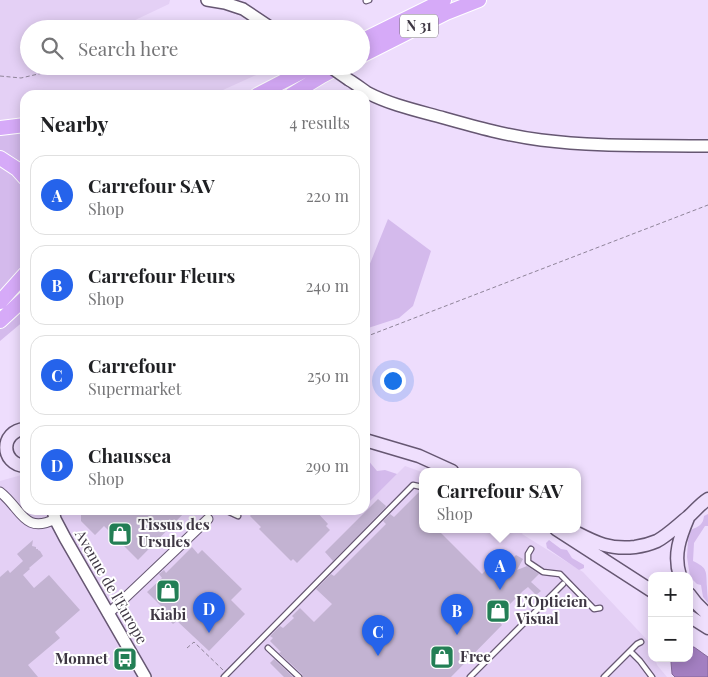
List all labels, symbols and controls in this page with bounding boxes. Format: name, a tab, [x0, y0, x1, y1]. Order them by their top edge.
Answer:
road number: N 31	[400, 15, 438, 38]
search box	[20, 20, 370, 75]
icon: search	[38, 34, 66, 62]
text: Search here	[78, 35, 178, 61]
text: Nearby	[40, 109, 109, 137]
text: 4 results	[289, 112, 350, 133]
text: Carrefour SAV	[88, 172, 215, 198]
text: A	[52, 185, 62, 206]
text: 220 m	[306, 185, 349, 206]
text: Shop	[88, 198, 124, 219]
text: Carrefour Fleurs	[88, 262, 235, 288]
text: B	[52, 275, 62, 296]
text: 240 m	[306, 275, 349, 296]
text: Shop	[88, 288, 124, 309]
text: Carrefour	[88, 352, 176, 378]
text: C	[51, 365, 63, 386]
text: 250 m	[307, 365, 349, 386]
your location	[380, 368, 406, 394]
text: Supermarket	[88, 378, 182, 399]
text: Chaussea	[88, 442, 171, 468]
text: D	[51, 455, 63, 476]
text: 290 m	[305, 455, 349, 476]
text: Shop	[88, 468, 124, 489]
popup	[419, 468, 581, 533]
text: Carrefour SAV	[437, 477, 563, 503]
text: Shop	[437, 503, 473, 524]
place label: Tissus des Ursules	[138, 514, 210, 551]
shop icon: Tissus des Ursules	[107, 521, 133, 547]
street label: Avenue de l'Europe	[71, 525, 153, 647]
pin: A	[484, 549, 516, 590]
map controls	[648, 572, 693, 662]
button: +	[648, 572, 693, 617]
shop icon: Kiabi	[155, 578, 181, 604]
place label: L’Opticien Visual	[515, 591, 588, 628]
pin: D	[193, 592, 225, 633]
pin: B	[441, 594, 473, 635]
shop icon: L’Opticien Visual	[485, 598, 511, 624]
place label: Kiabi	[150, 604, 187, 624]
pin: C	[362, 615, 394, 656]
button: −	[648, 617, 693, 662]
shop icon: Free	[429, 644, 455, 670]
bus stop icon: Monnet	[112, 646, 138, 672]
place label: Free	[460, 646, 491, 666]
place label: Monnet	[55, 648, 109, 668]

